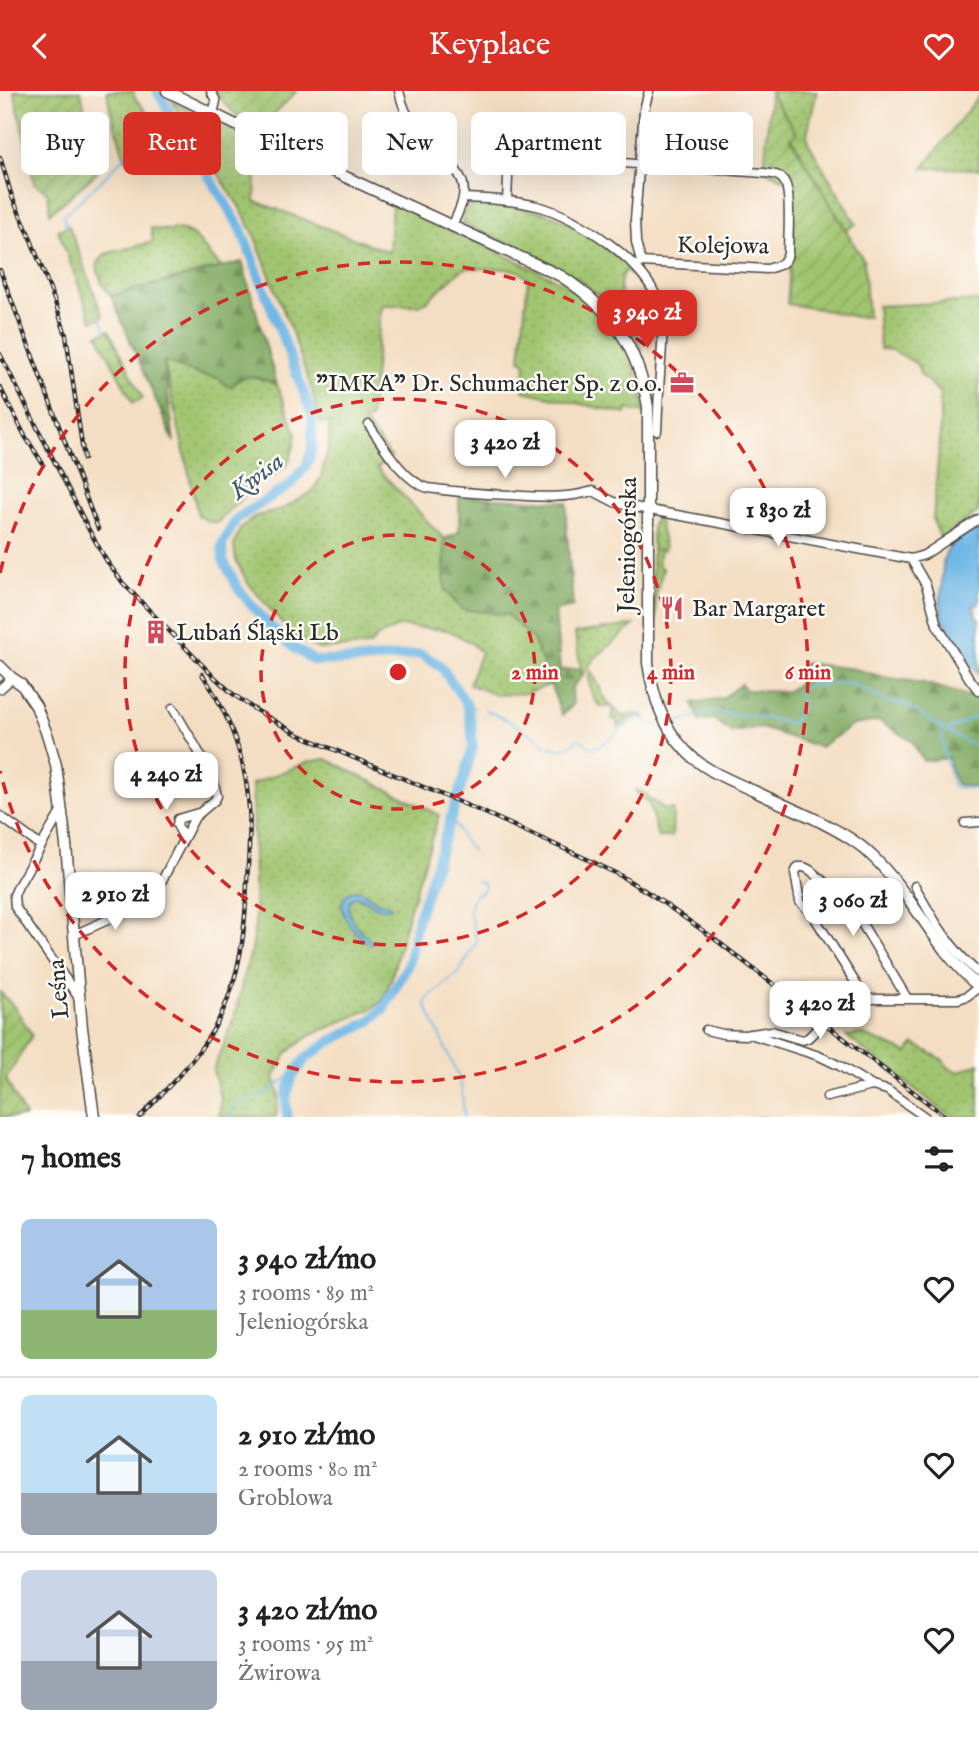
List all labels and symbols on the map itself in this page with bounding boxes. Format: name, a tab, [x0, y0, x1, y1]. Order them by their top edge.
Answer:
street label: Kolejowa	[677, 230, 770, 263]
pin: 3 940 zł	[575, 291, 719, 350]
place label: "IMKA" Dr. Schumacher Sp. z o.o.	[316, 369, 662, 400]
office icon: "IMKA" Dr. Schumacher Sp. z o.o.	[668, 369, 696, 397]
pin: 3 420 zł	[433, 421, 577, 480]
water label: Kwisa	[222, 445, 291, 508]
street label: Jeleniogórska	[612, 476, 645, 616]
pin: 1 830 zł	[706, 489, 850, 548]
restaurant icon: Bar Margaret	[658, 594, 686, 622]
place label: Bar Margaret	[692, 594, 826, 625]
building icon: Lubań Śląski Lb	[142, 618, 170, 646]
place label: Lubań Śląski Lb	[176, 618, 339, 649]
centre of rings	[386, 660, 410, 684]
text: 2 min	[511, 660, 559, 687]
text: 4 min	[647, 660, 695, 687]
text: 6 min	[785, 660, 831, 687]
pin: 4 240 zł	[94, 753, 238, 812]
pin: 2 910 zł	[43, 873, 187, 932]
pin: 3 060 zł	[781, 879, 925, 938]
street label: Leśna	[41, 957, 78, 1020]
pin: 3 420 zł	[748, 981, 892, 1041]

